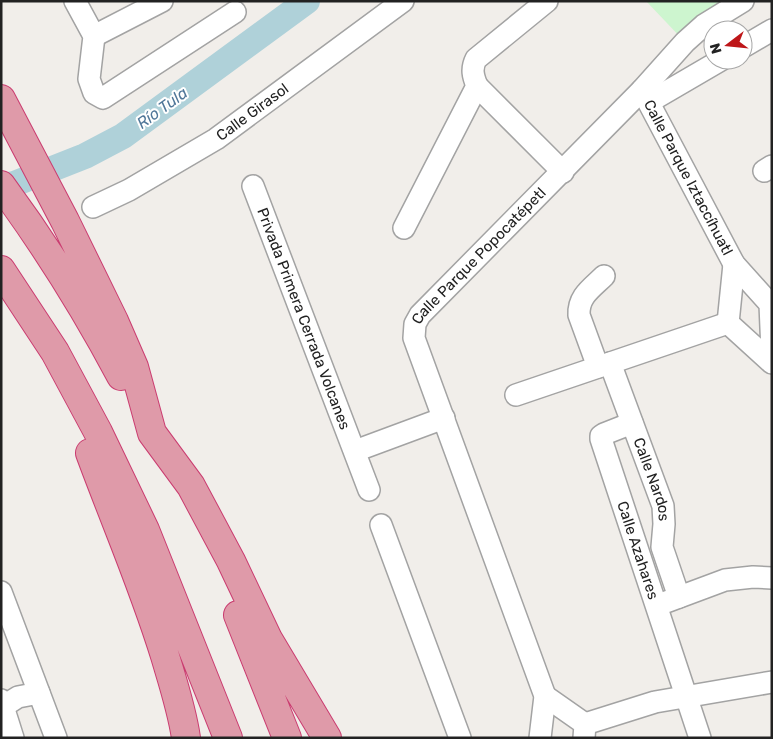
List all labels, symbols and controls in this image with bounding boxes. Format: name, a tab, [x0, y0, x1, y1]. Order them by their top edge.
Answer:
north arrow	[703, 20, 753, 70]
text: N	[706, 41, 726, 56]
street label: Calle Girasol	[213, 79, 292, 145]
water label: Río Tula	[133, 83, 191, 133]
street label: Calle Parque Iztaccíhuatl	[640, 97, 737, 258]
street label: Calle Parque Popocatépetl	[408, 184, 550, 327]
street label: Privada Primera Cerrada Volcanes	[253, 205, 354, 432]
street label: Calle Nardos	[630, 435, 673, 522]
street label: Calle Azahares	[613, 499, 663, 602]

